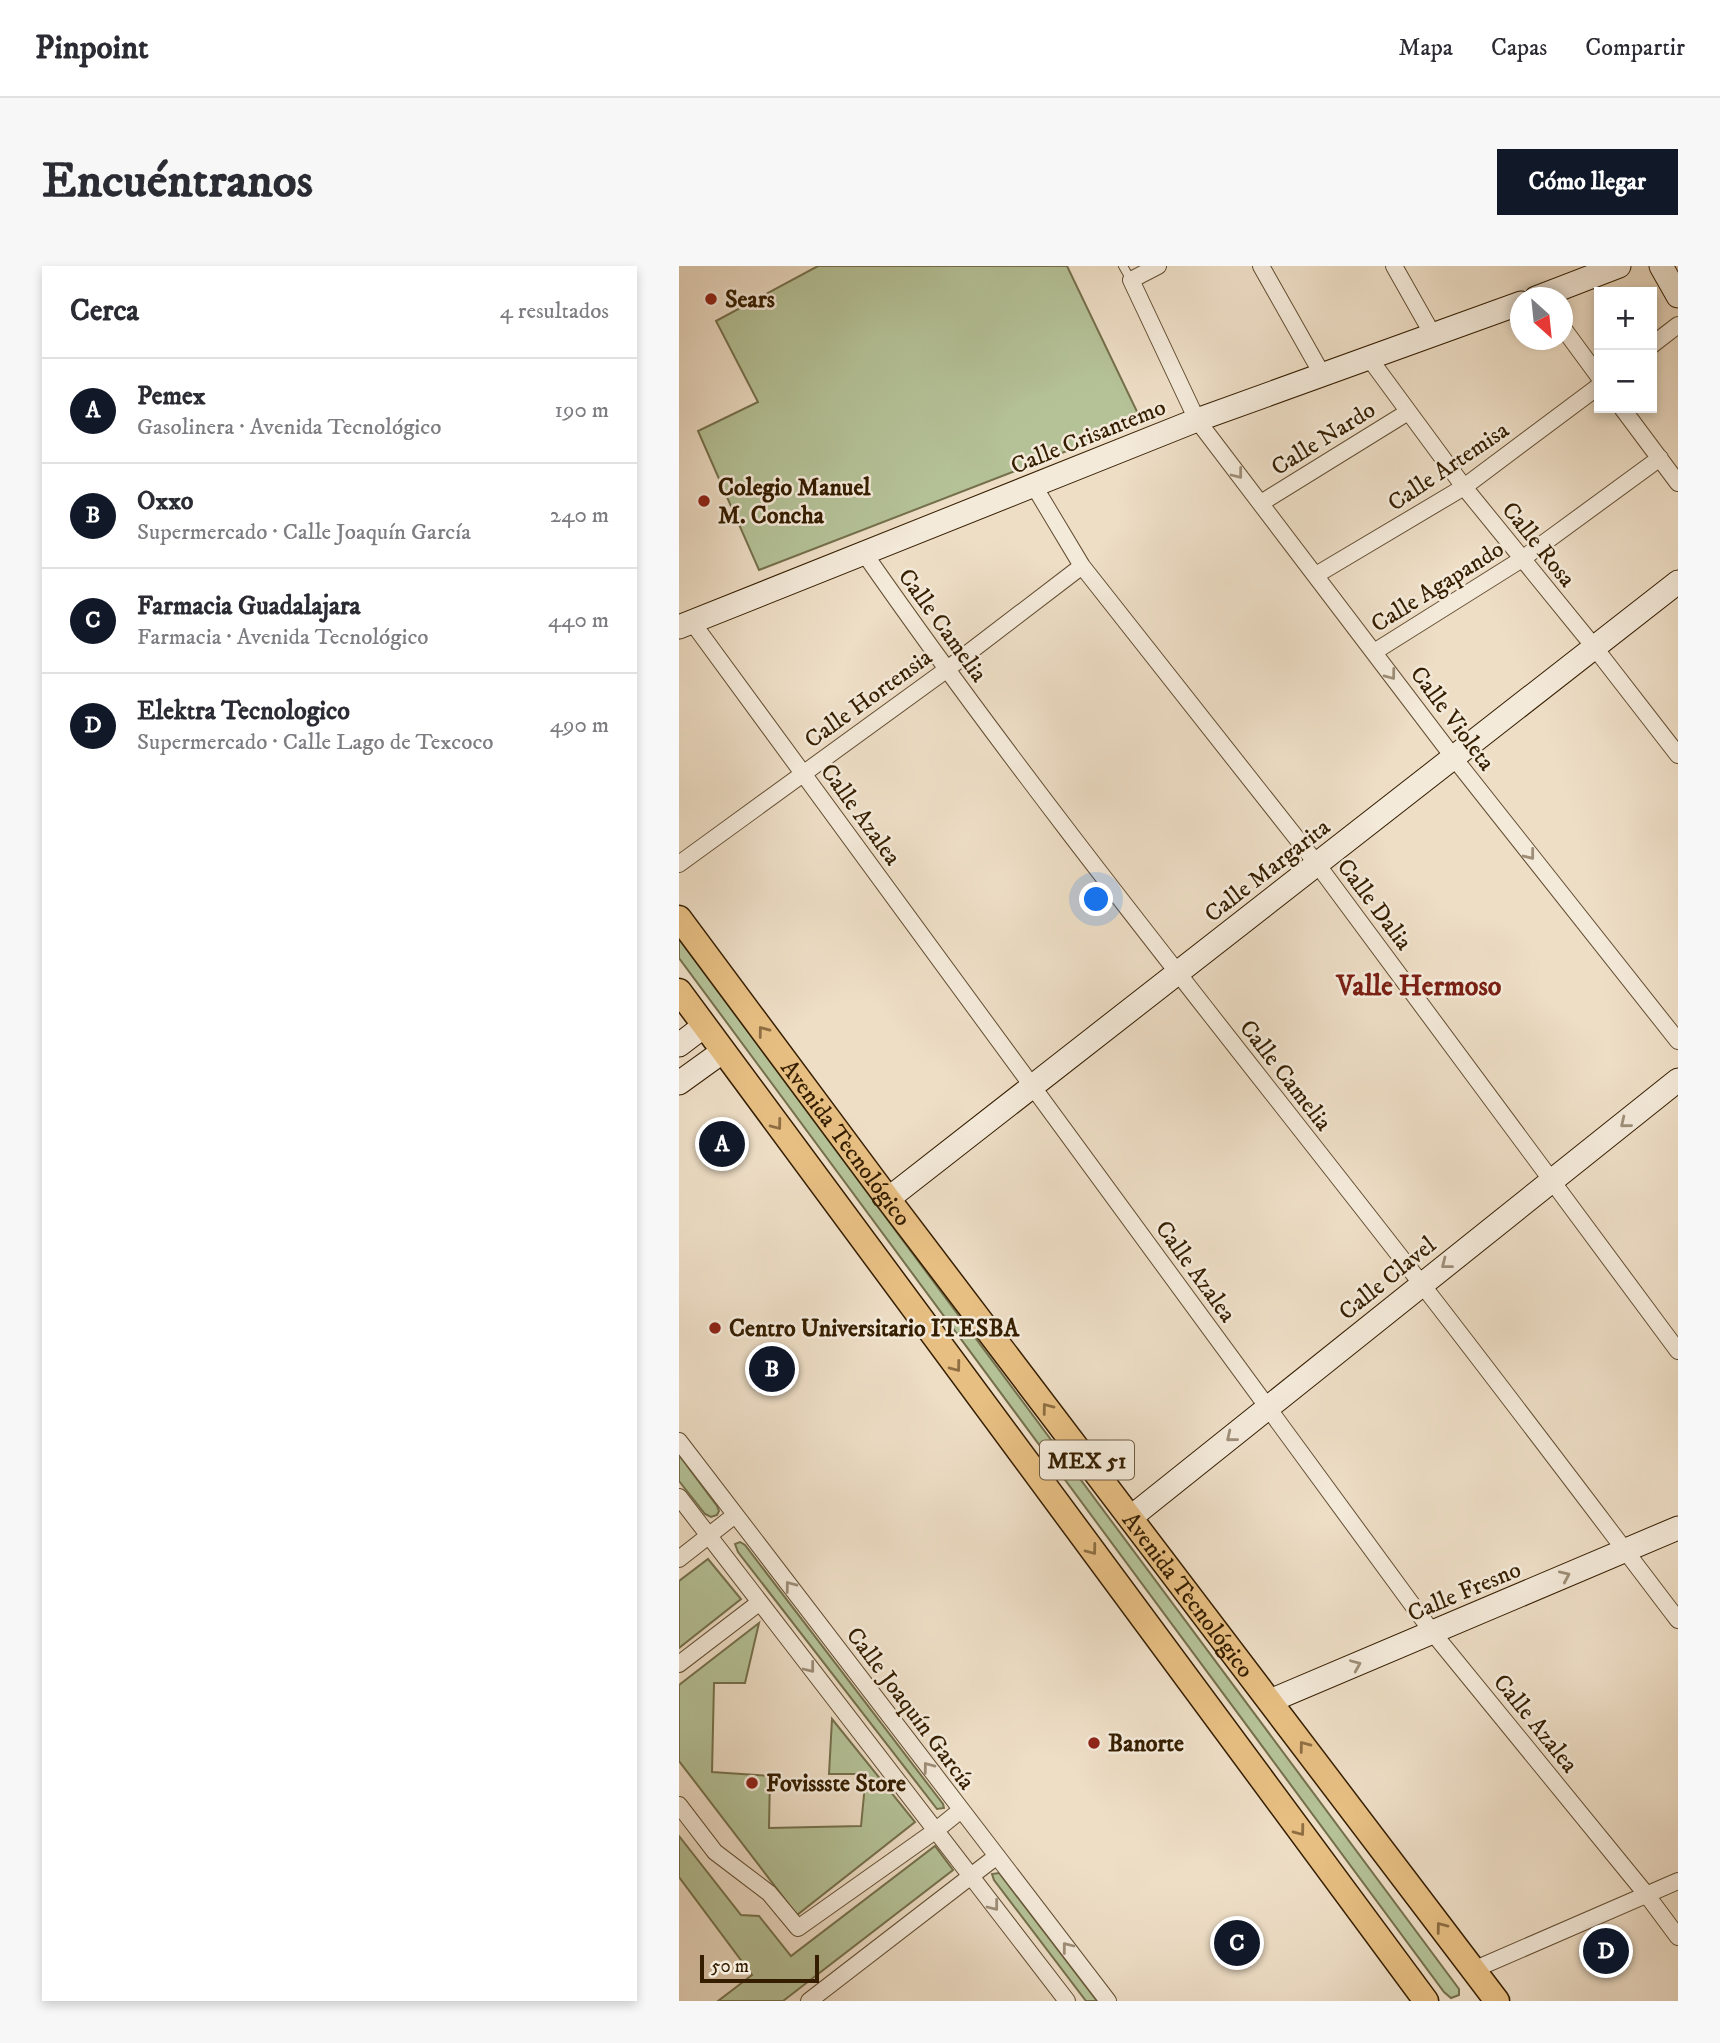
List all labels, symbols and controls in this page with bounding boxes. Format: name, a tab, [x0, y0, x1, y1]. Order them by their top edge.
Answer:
text: Pinpoint	[35, 28, 149, 69]
text: Mapa	[1399, 33, 1453, 63]
text: Capas	[1491, 33, 1547, 63]
text: Compartir	[1585, 33, 1685, 63]
button: Cómo llegar	[1497, 149, 1678, 215]
text: Encuéntranos	[42, 151, 313, 213]
place label: Sears	[725, 285, 775, 315]
north arrow	[1510, 287, 1573, 350]
map controls	[1594, 287, 1657, 413]
button: +	[1594, 287, 1657, 350]
marker: Sears	[703, 291, 719, 307]
text: Cerca	[70, 293, 139, 330]
text: 4 resultados	[500, 297, 609, 326]
button: −	[1594, 350, 1657, 413]
text: Pemex	[137, 380, 206, 413]
street label: Calle Crisantemo	[1007, 392, 1170, 482]
street label: Calle Nardo	[1266, 395, 1381, 483]
text: A	[86, 396, 100, 425]
text: 190 m	[555, 396, 609, 425]
text: Gasolinera · Avenida Tecnológico	[137, 413, 441, 442]
street label: Calle Artemisa	[1382, 415, 1516, 518]
one-way arrow	[1230, 467, 1243, 479]
place label: Colegio Manuel M. Concha	[718, 473, 871, 531]
text: Oxxo	[137, 485, 194, 518]
marker: Colegio Manuel M. Concha	[696, 493, 712, 509]
street label: Calle Rosa	[1495, 496, 1582, 594]
text: B	[86, 501, 100, 530]
text: 240 m	[550, 501, 609, 530]
text: Supermercado · Calle Joaquín García	[137, 518, 471, 547]
street label: Calle Agapando	[1366, 534, 1510, 640]
street label: Calle Camelia	[891, 563, 994, 689]
text: Farmacia Guadalajara	[137, 590, 361, 623]
text: C	[85, 606, 101, 635]
text: 440 m	[548, 606, 609, 635]
text: Farmacia · Avenida Tecnológico	[137, 623, 429, 652]
street label: Calle Hortensia	[799, 642, 939, 755]
street label: Calle Violeta	[1403, 660, 1502, 778]
one-way arrow	[1383, 667, 1395, 679]
text: Elektra Tecnologico	[137, 695, 350, 728]
text: D	[84, 711, 102, 740]
text: 490 m	[550, 711, 609, 740]
text: Supermercado · Calle Lago de Texcoco	[137, 728, 494, 757]
street label: Calle Azalea	[813, 758, 908, 872]
street label: Calle Margarita	[1199, 812, 1337, 929]
one-way arrow	[1522, 847, 1535, 859]
street label: Calle Dalia	[1330, 853, 1419, 957]
your location	[1079, 882, 1113, 916]
district label: Valle Hermoso	[1336, 969, 1502, 1004]
street label: Calle Camelia	[1232, 1014, 1339, 1138]
one-way arrow	[759, 1026, 771, 1039]
street label: Avenida Tecnológico	[774, 1054, 917, 1232]
one-way arrow	[1620, 1114, 1632, 1127]
one-way arrow	[769, 1117, 781, 1130]
pin: A	[699, 1118, 745, 1170]
street label: Calle Azalea	[1148, 1215, 1243, 1329]
street label: Calle Clavel	[1333, 1230, 1443, 1327]
one-way arrow	[1442, 1256, 1455, 1268]
place label: Centro Universitario ITESBA	[729, 1314, 1020, 1344]
marker: Centro Universitario ITESBA	[707, 1320, 723, 1336]
pin: B	[749, 1343, 795, 1395]
one-way arrow	[948, 1359, 960, 1372]
one-way arrow	[1043, 1404, 1056, 1416]
one-way arrow	[1226, 1429, 1238, 1442]
road number: MEX 51	[1040, 1441, 1134, 1480]
street label: Avenida Tecnológico	[1115, 1506, 1260, 1684]
one-way arrow	[1083, 1542, 1096, 1555]
street label: Calle Fresno	[1403, 1555, 1526, 1629]
one-way arrow	[1558, 1570, 1570, 1584]
one-way arrow	[785, 1581, 798, 1594]
street label: Calle Joaquín García	[839, 1621, 982, 1797]
one-way arrow	[802, 1660, 815, 1672]
one-way arrow	[1349, 1660, 1361, 1674]
street label: Calle Azalea	[1486, 1668, 1585, 1780]
place label: Banorte	[1108, 1729, 1184, 1759]
marker: Banorte	[1086, 1735, 1102, 1751]
one-way arrow	[1299, 1741, 1312, 1753]
one-way arrow	[923, 1762, 936, 1774]
place label: Fovissste Store	[766, 1769, 906, 1799]
marker: Fovissste Store	[744, 1775, 760, 1791]
one-way arrow	[1292, 1823, 1304, 1836]
one-way arrow	[985, 1898, 998, 1911]
pin: C	[1214, 1917, 1260, 1969]
one-way arrow	[1436, 1922, 1449, 1935]
pin: D	[1583, 1925, 1629, 1977]
one-way arrow	[1062, 1942, 1075, 1955]
scale bar	[700, 1952, 819, 1984]
text: 50 m	[711, 1955, 749, 1978]

